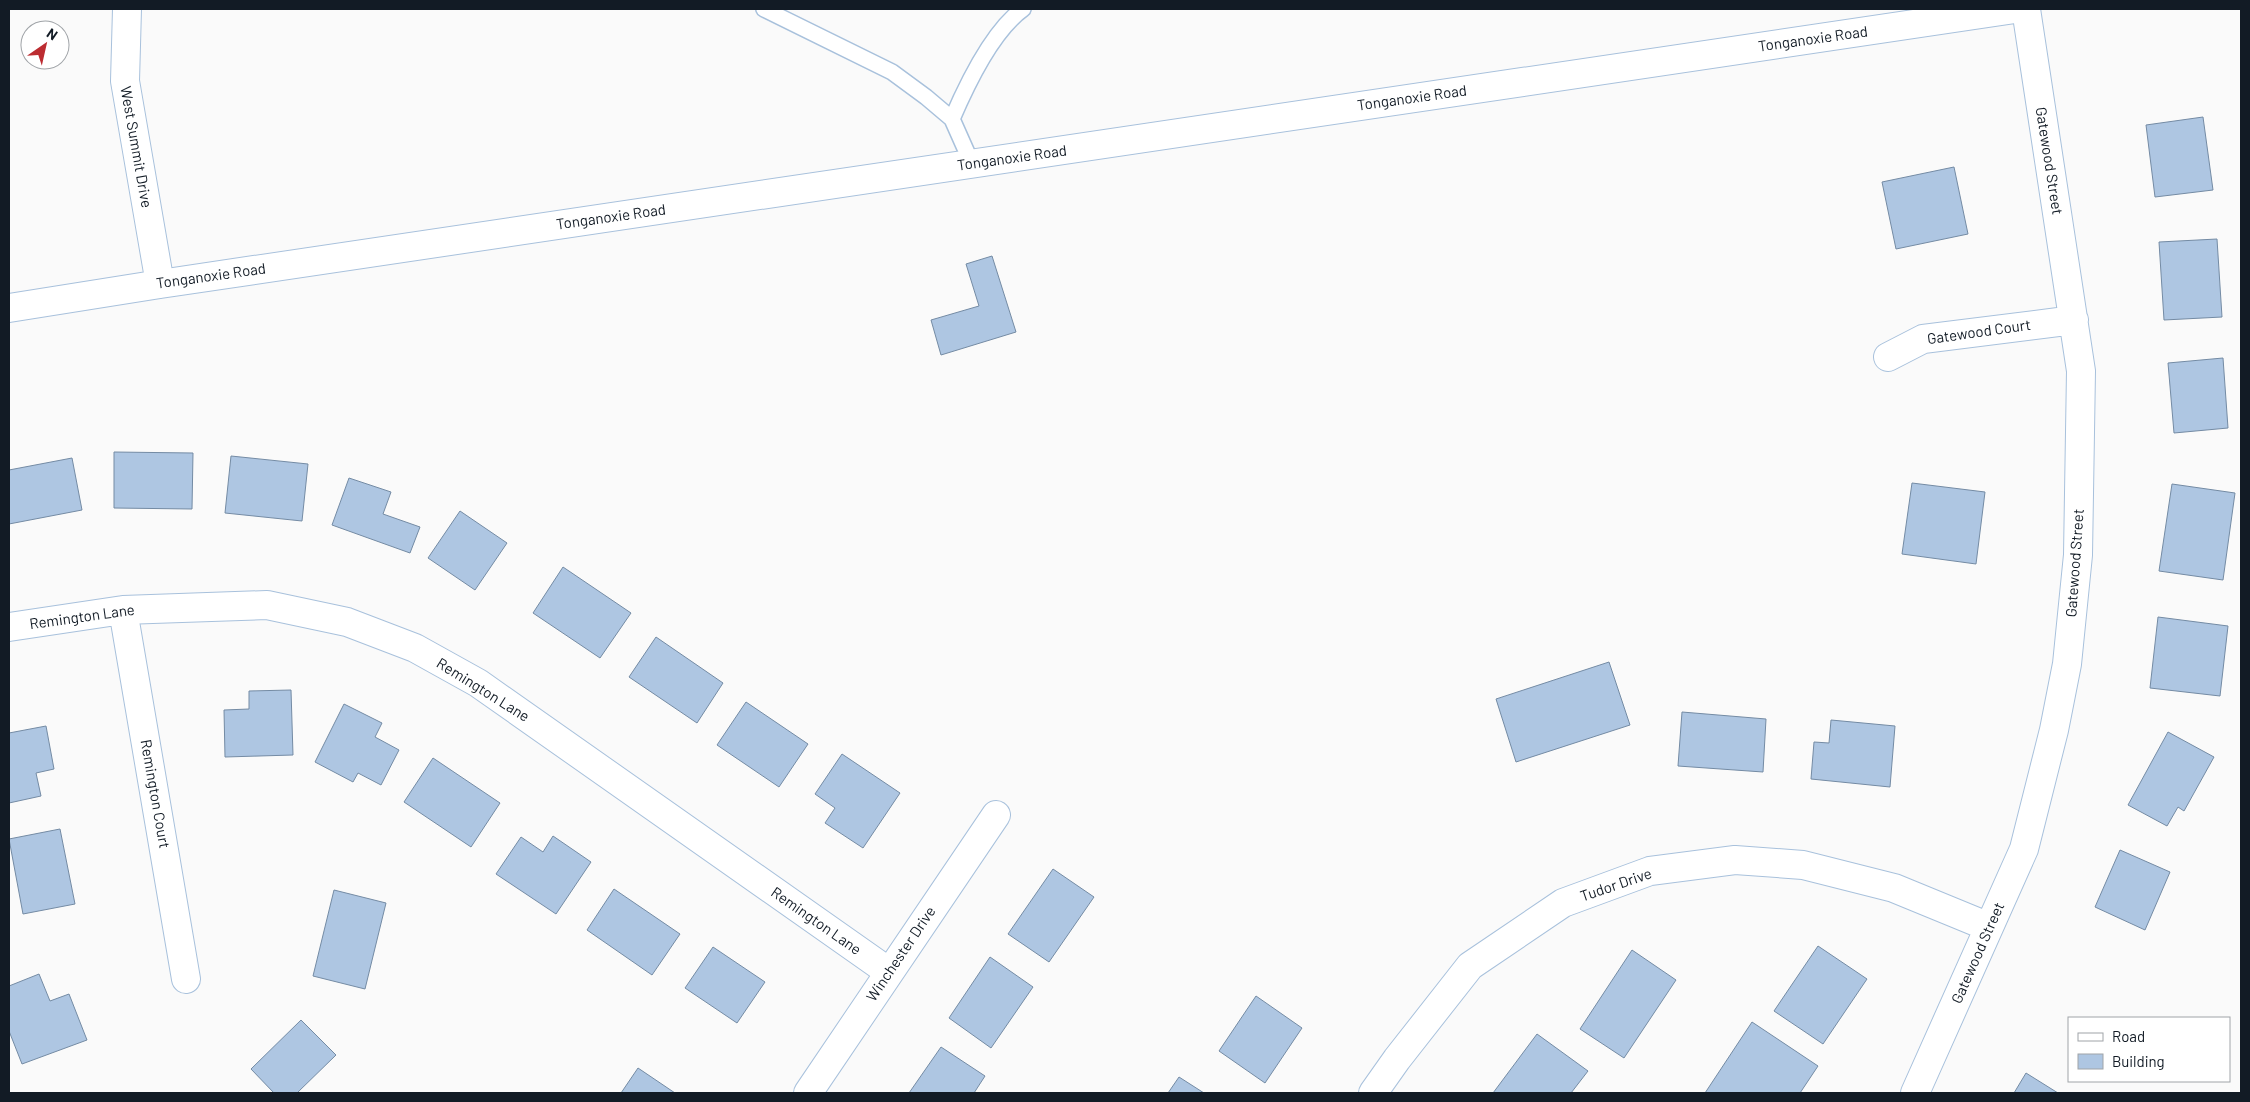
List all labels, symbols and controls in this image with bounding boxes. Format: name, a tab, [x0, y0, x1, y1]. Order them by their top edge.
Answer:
north arrow	[20, 20, 70, 70]
street label: Tonganoxie Road	[1757, 21, 1869, 55]
text: N	[44, 24, 61, 43]
street label: Tonganoxie Road	[1356, 80, 1468, 114]
street label: West Summit Drive	[117, 85, 157, 209]
street label: Gatewood Street	[2033, 106, 2067, 216]
street label: Tonganoxie Road	[956, 140, 1068, 174]
street label: Tonganoxie Road	[555, 199, 667, 233]
street label: Tonganoxie Road	[155, 258, 267, 292]
street label: Gatewood Court	[1926, 315, 2032, 347]
street label: Gatewood Street	[2061, 508, 2087, 618]
street label: Remington Lane	[28, 600, 136, 632]
street label: Remington Lane	[434, 653, 533, 725]
street label: Remington Court	[138, 738, 174, 850]
street label: Tudor Drive	[1578, 863, 1654, 905]
street label: Remington Lane	[768, 882, 865, 958]
street label: Gatewood Street	[1947, 899, 2007, 1006]
street label: Winchester Drive	[862, 902, 939, 1004]
legend	[2068, 1017, 2230, 1082]
text: Road	[2112, 1027, 2145, 1045]
text: Building	[2112, 1052, 2165, 1070]

